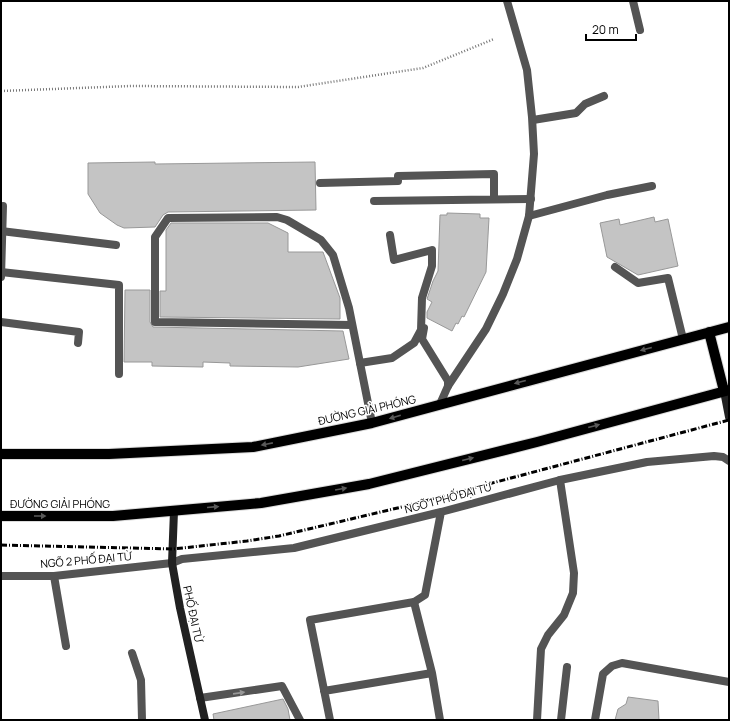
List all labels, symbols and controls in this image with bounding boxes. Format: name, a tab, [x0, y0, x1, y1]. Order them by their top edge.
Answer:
scale bar	[586, 16, 636, 42]
text: 20 m	[592, 21, 619, 38]
one-way arrow	[639, 346, 651, 352]
one-way arrow	[514, 379, 526, 385]
street label: ĐƯỜNG GIẢI PHÓNG	[316, 391, 418, 428]
one-way arrow	[388, 414, 400, 420]
one-way arrow	[587, 423, 600, 429]
one-way arrow	[261, 441, 274, 447]
one-way arrow	[462, 456, 474, 462]
street label: NGÕ 1 PHỐ ĐẠI TỪ	[403, 478, 494, 516]
one-way arrow	[335, 486, 347, 492]
street label: ĐƯỜNG GIẢI PHÓNG	[10, 496, 110, 511]
one-way arrow	[207, 504, 219, 511]
one-way arrow	[34, 513, 47, 519]
street label: NGÕ 2 PHỐ ĐẠI TỪ	[40, 548, 133, 571]
street label: PHỐ ĐẠI TỪ	[180, 584, 207, 645]
one-way arrow	[233, 690, 245, 696]

